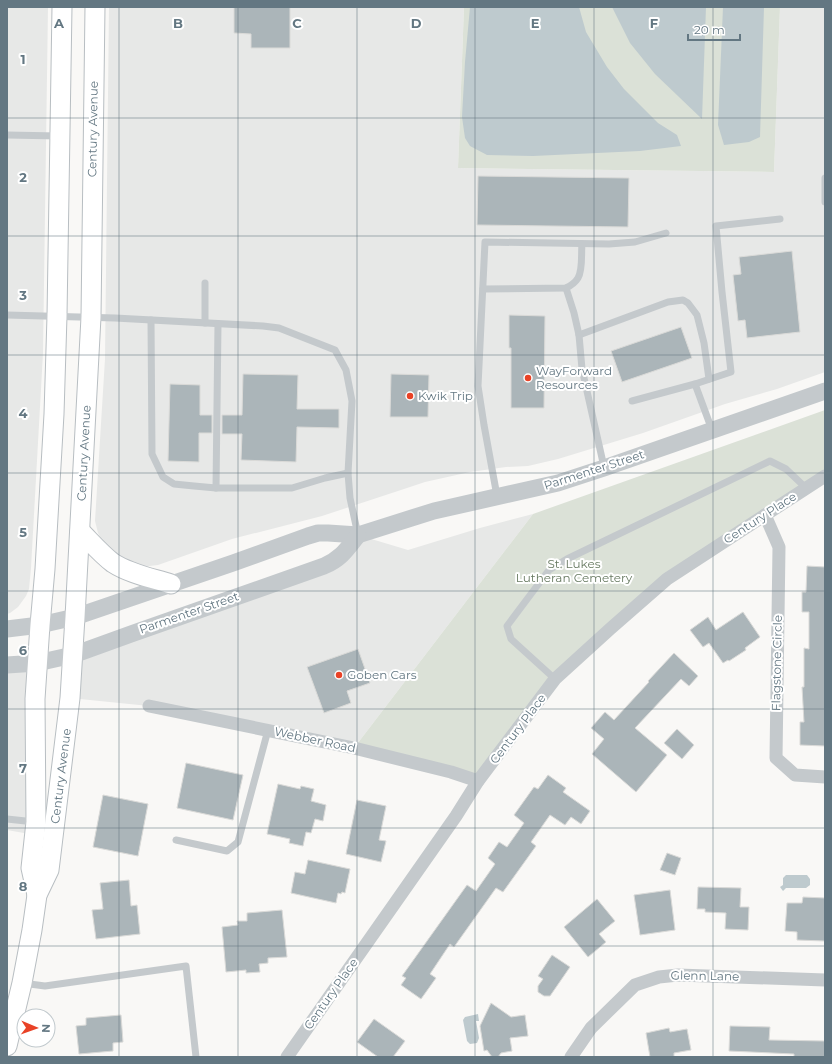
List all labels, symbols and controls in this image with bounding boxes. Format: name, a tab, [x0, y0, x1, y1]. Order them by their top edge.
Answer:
text: A	[53, 15, 65, 31]
text: B	[173, 15, 183, 31]
text: C	[292, 15, 302, 31]
text: D	[411, 15, 422, 31]
text: E	[531, 15, 540, 31]
text: F	[650, 15, 658, 31]
scale bar	[688, 16, 740, 42]
text: 20 m	[694, 22, 725, 37]
text: 1	[20, 51, 26, 67]
street label: Century Avenue	[84, 81, 101, 177]
text: 2	[19, 169, 27, 185]
text: 3	[18, 287, 27, 303]
place label: WayForward Resources	[536, 363, 612, 392]
marker: WayForward Resources	[523, 373, 533, 383]
place label: Kwik Trip	[418, 388, 473, 403]
marker: Kwik Trip	[405, 391, 415, 401]
text: 4	[19, 405, 28, 421]
street label: Century Avenue	[73, 405, 94, 501]
street label: Parmenter Street	[542, 446, 646, 493]
street label: Century Place	[721, 488, 799, 547]
text: 5	[19, 524, 27, 540]
park label: St. Lukes Lutheran Cemetery	[516, 556, 633, 585]
street label: Parmenter Street	[137, 588, 241, 637]
street label: Flagstone Circle	[768, 615, 785, 711]
text: 6	[19, 642, 28, 658]
place label: Goben Cars	[347, 667, 417, 682]
marker: Goben Cars	[334, 670, 344, 680]
street label: Century Place	[486, 691, 549, 767]
street label: Webber Road	[273, 724, 357, 755]
street label: Century Avenue	[47, 727, 74, 825]
text: 7	[19, 760, 27, 776]
text: 8	[19, 878, 28, 894]
street label: Century Place	[300, 955, 361, 1032]
street label: Glenn Lane	[671, 967, 739, 984]
north arrow	[16, 1008, 56, 1048]
text: N	[39, 1024, 53, 1033]

